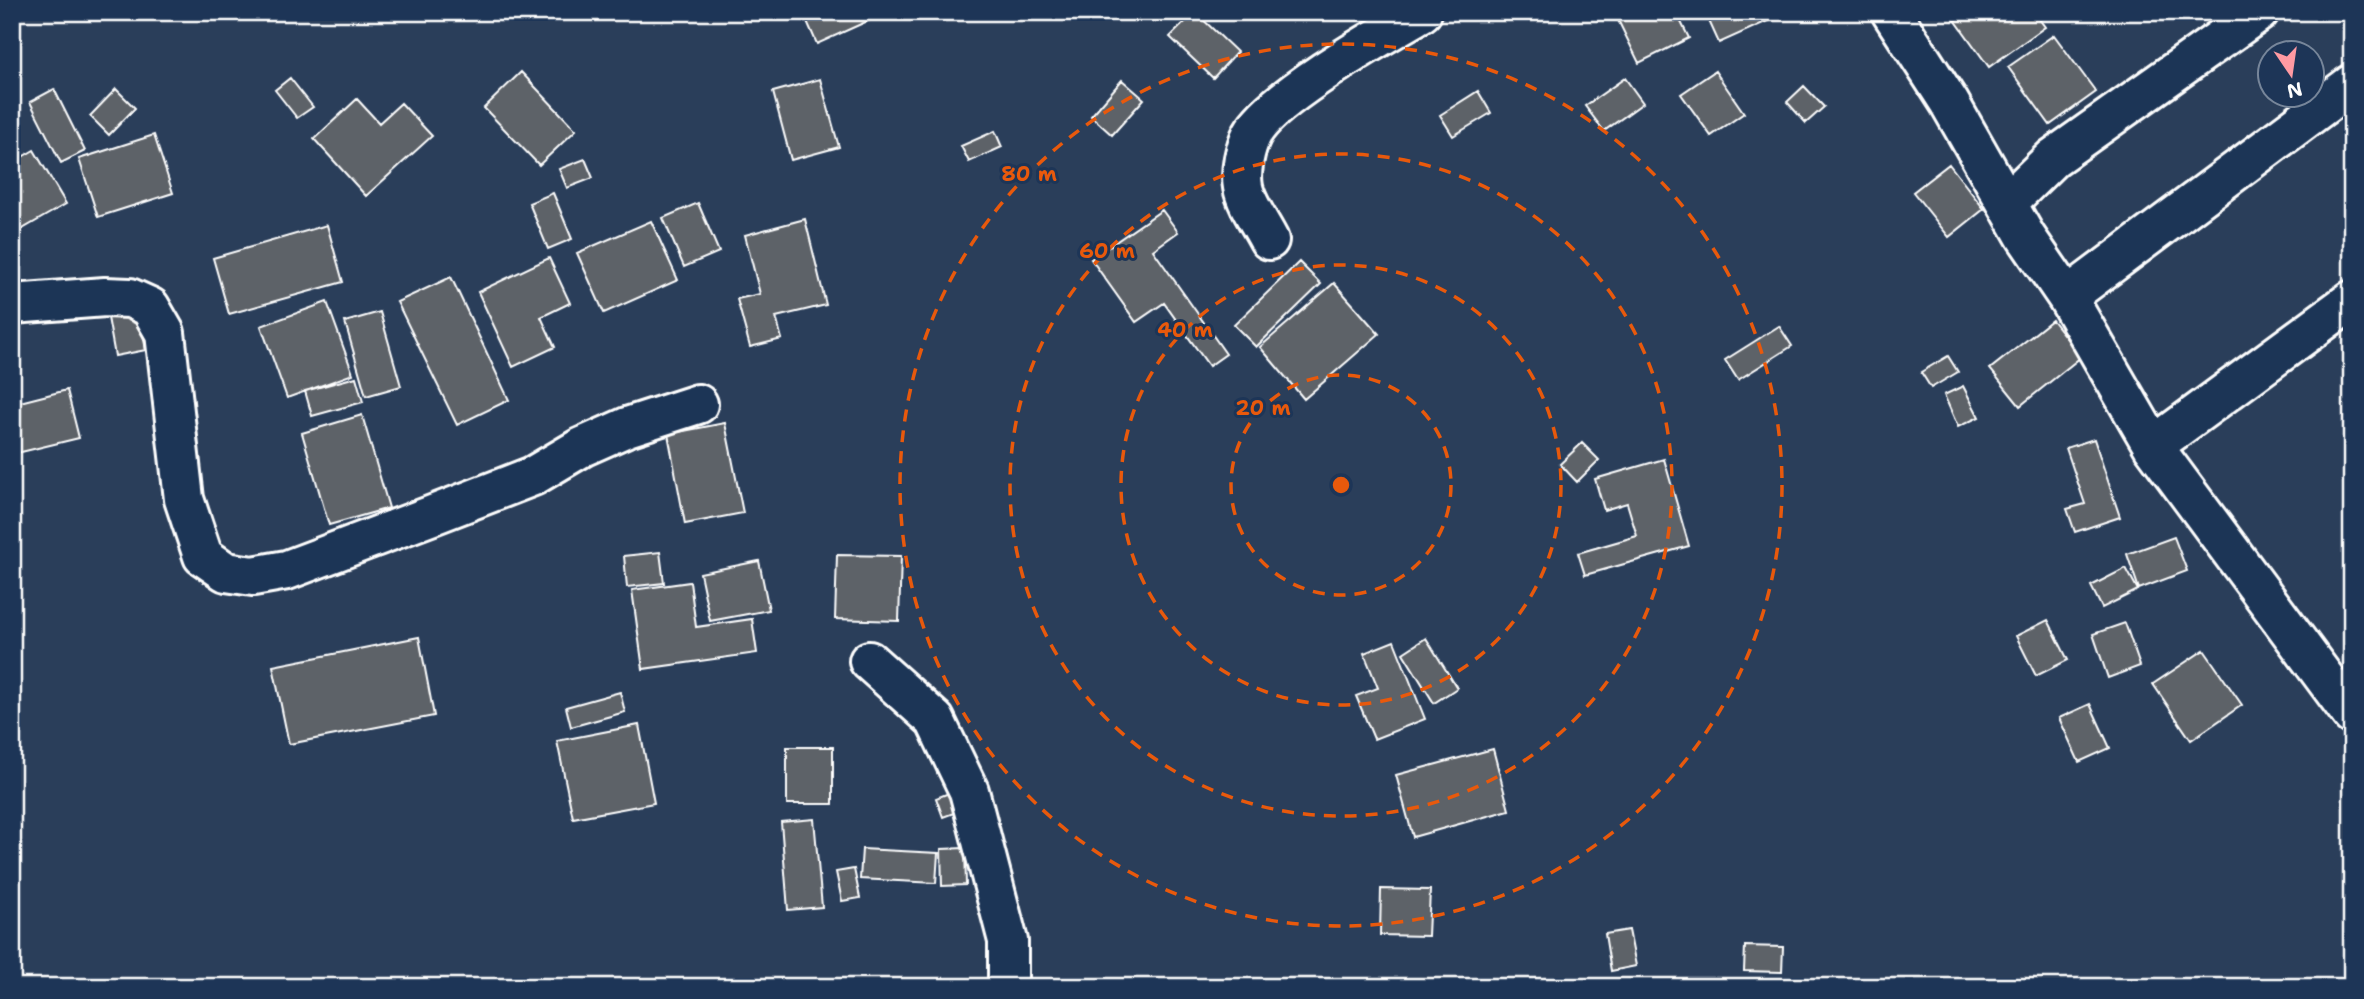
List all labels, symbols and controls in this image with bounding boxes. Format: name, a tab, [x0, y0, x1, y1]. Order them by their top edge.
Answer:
north arrow	[2256, 38, 2326, 108]
text: N	[2285, 76, 2305, 104]
text: 80 m	[1001, 160, 1057, 188]
text: 60 m	[1079, 237, 1135, 265]
text: 40 m	[1157, 316, 1213, 344]
text: 20 m	[1235, 394, 1291, 422]
centre of rings	[1329, 473, 1353, 497]

